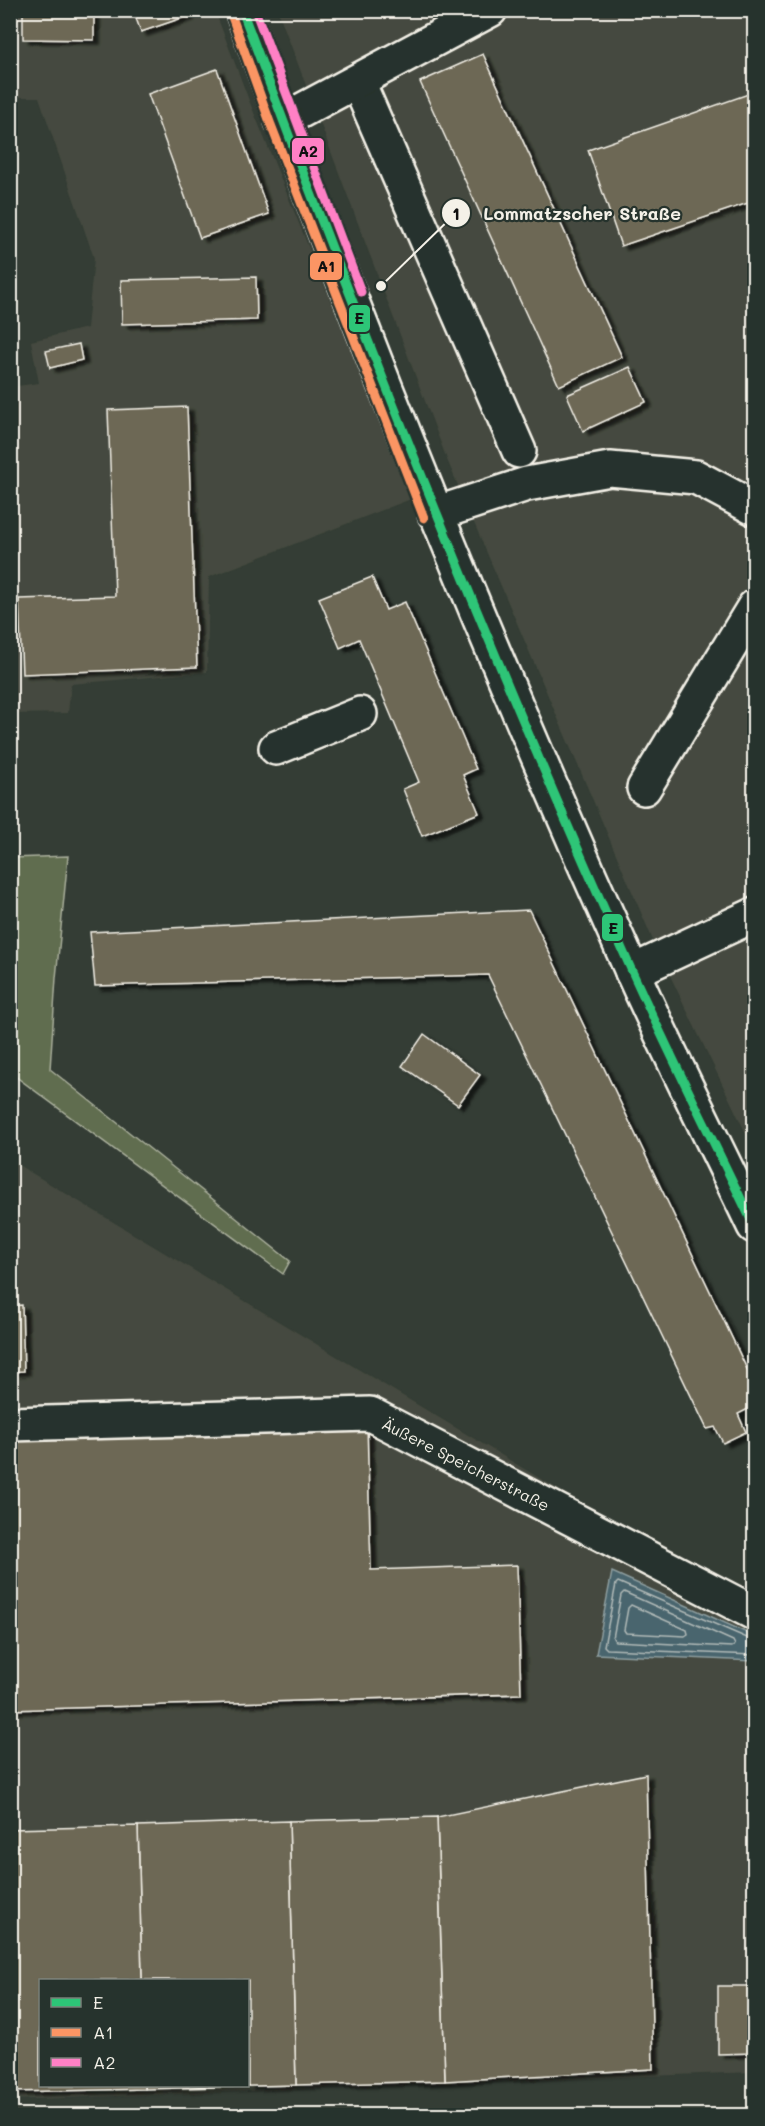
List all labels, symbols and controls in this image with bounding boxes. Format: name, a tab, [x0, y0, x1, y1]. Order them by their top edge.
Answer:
line badge: A2	[291, 137, 325, 165]
text: A2	[298, 140, 318, 161]
callout: Lommatzscher Straße	[441, 195, 693, 231]
text: 1	[452, 201, 460, 225]
text: Lommatzscher Straße	[483, 201, 681, 225]
line badge: A1	[309, 252, 343, 281]
text: A1	[317, 255, 335, 276]
line badge: E	[348, 304, 371, 333]
text: E	[354, 307, 364, 328]
line badge: E	[601, 913, 624, 942]
text: E	[608, 917, 618, 938]
street label: Äußere Speicherstraße	[379, 1413, 553, 1515]
legend	[39, 1979, 249, 2087]
text: E	[93, 1990, 103, 2014]
text: A1	[93, 2020, 114, 2044]
text: A2	[93, 2050, 115, 2074]

